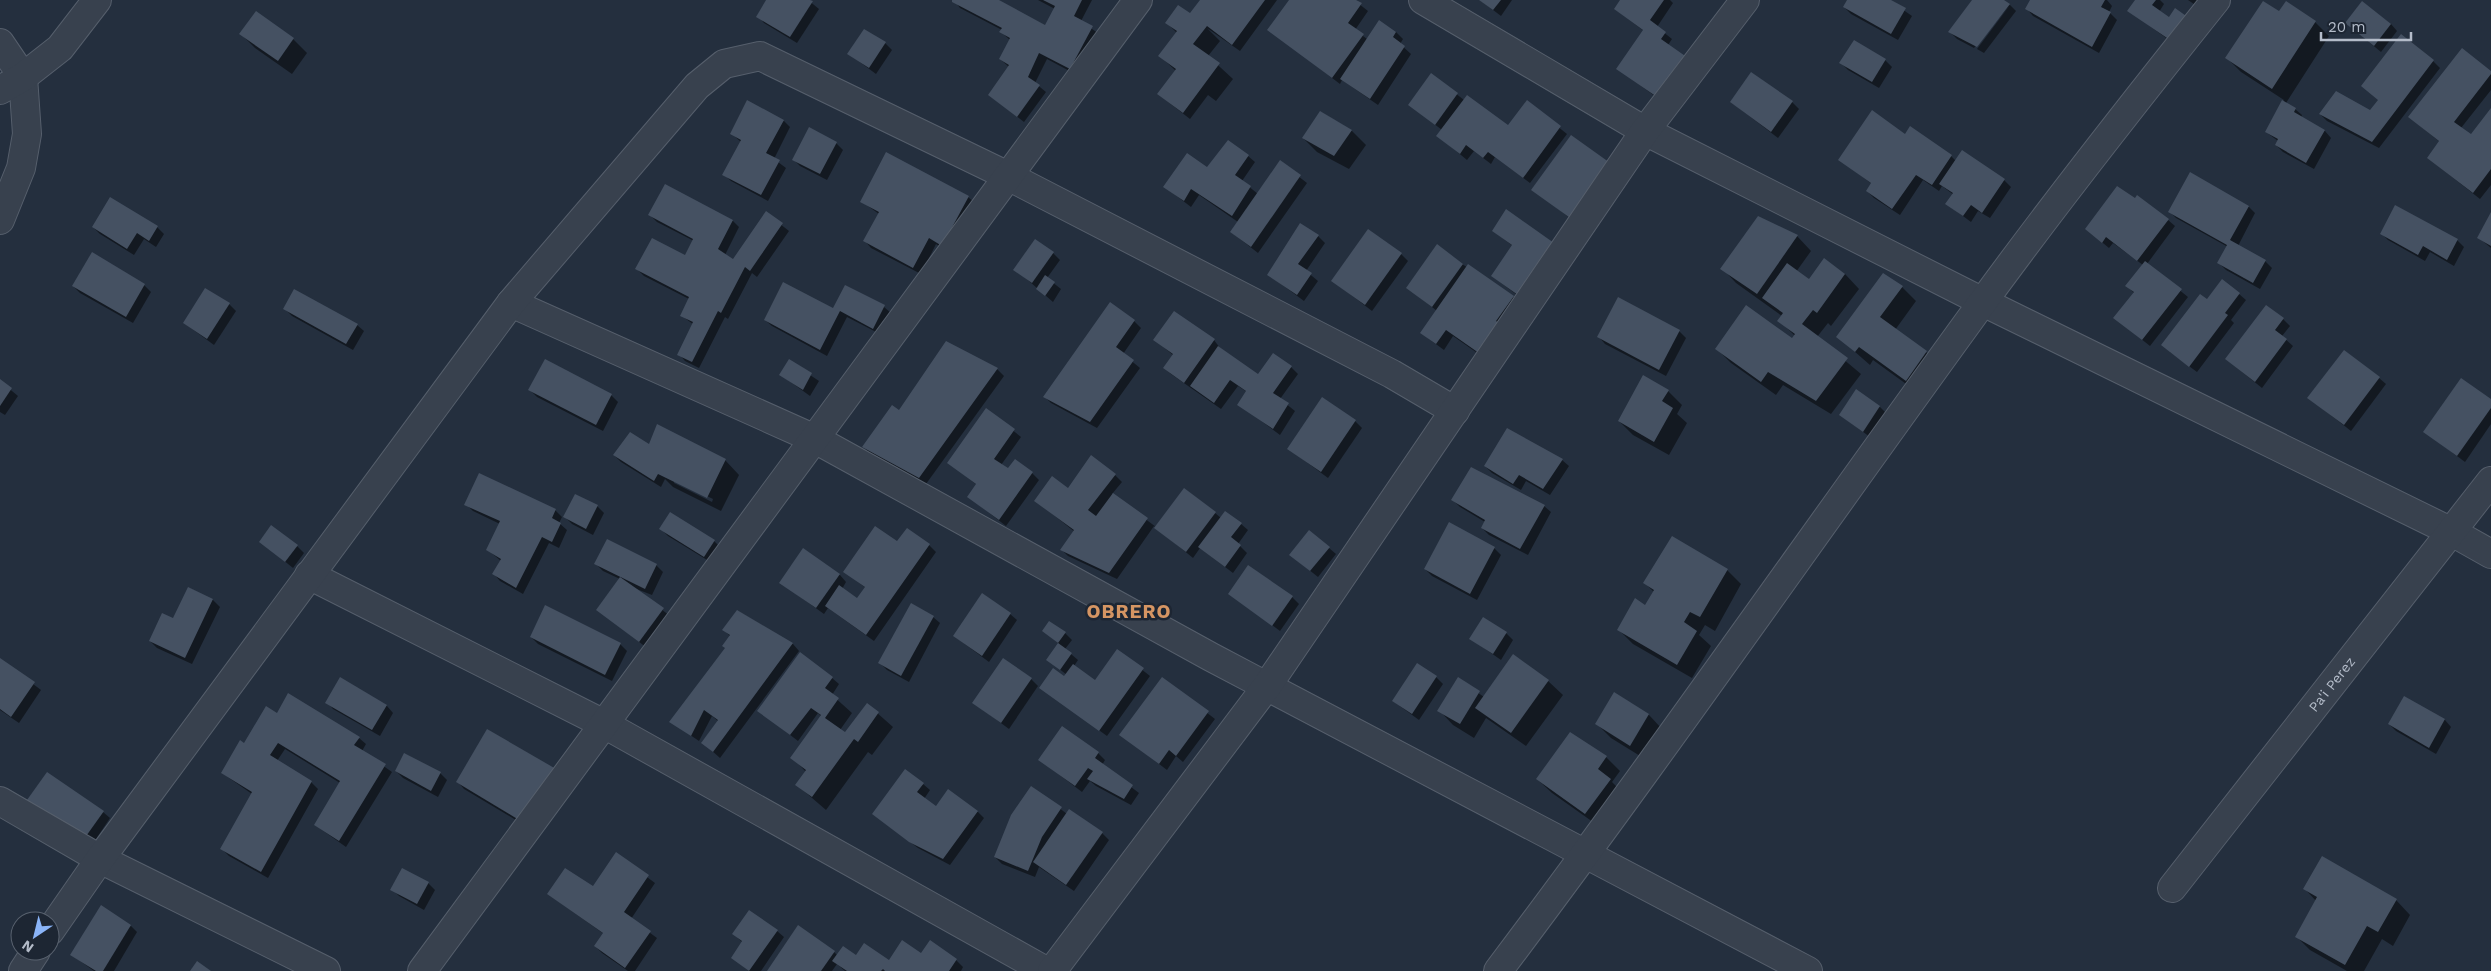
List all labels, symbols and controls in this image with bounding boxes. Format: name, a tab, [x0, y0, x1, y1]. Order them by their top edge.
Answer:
scale bar	[2321, 10, 2411, 42]
text: 20 m	[2328, 18, 2366, 36]
district label: OBRERO	[1086, 600, 1172, 623]
street label: Pa'i Perez	[2305, 654, 2358, 715]
north arrow	[10, 911, 60, 961]
text: N	[19, 937, 36, 956]

